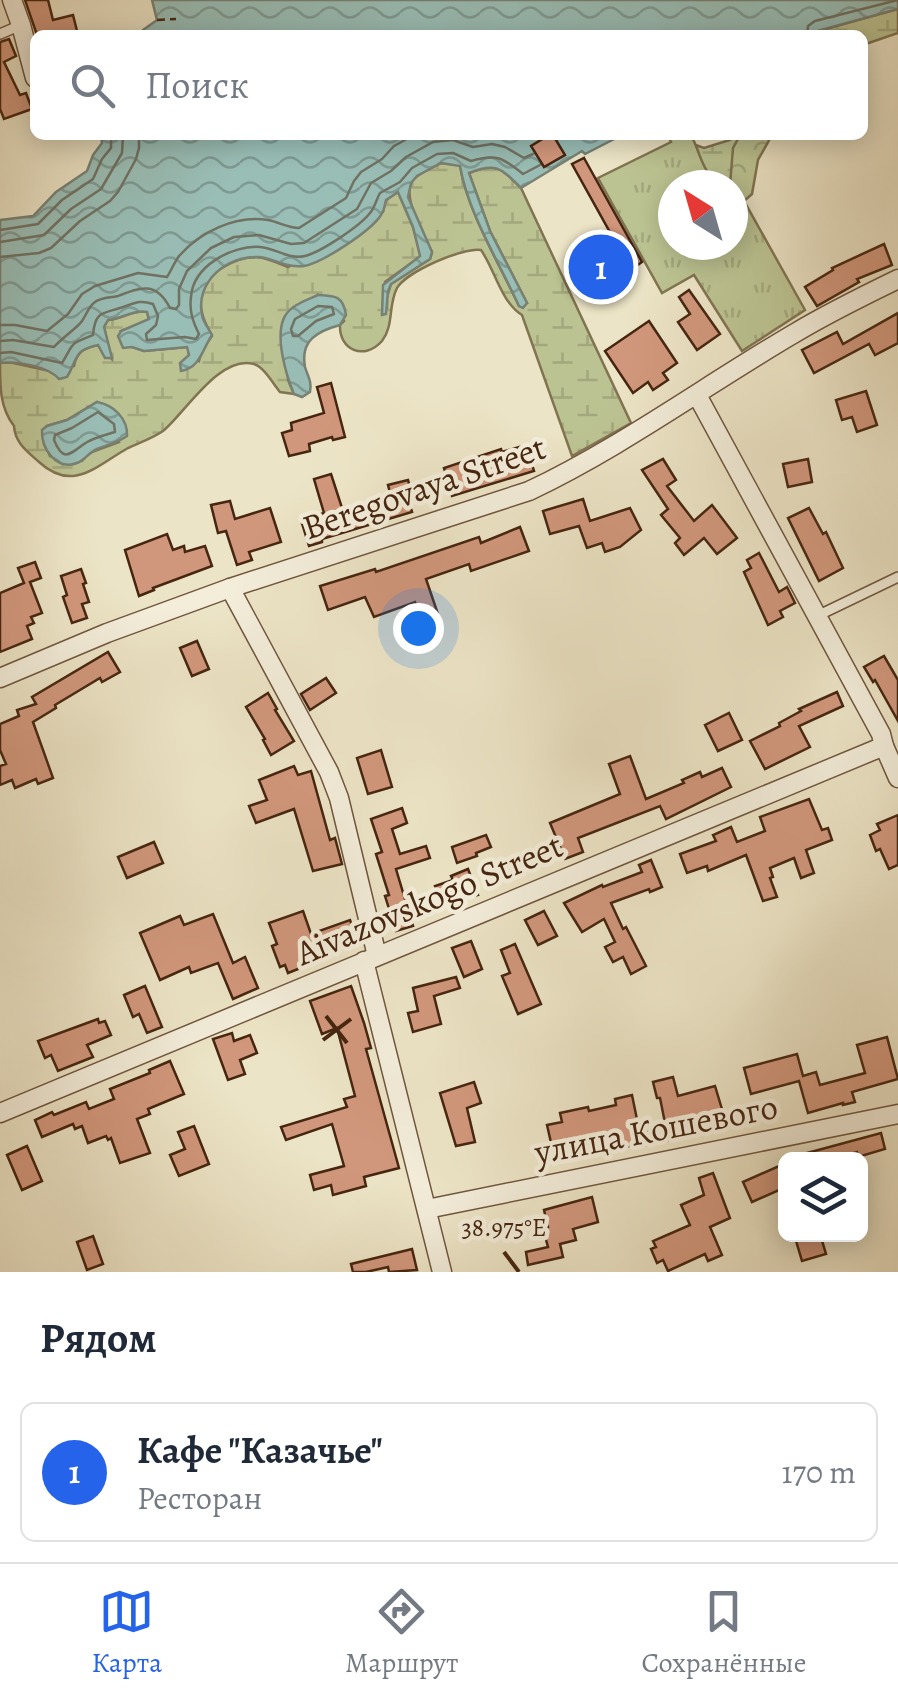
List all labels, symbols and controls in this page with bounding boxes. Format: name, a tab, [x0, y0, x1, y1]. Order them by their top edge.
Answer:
search box	[30, 30, 868, 140]
icon: search	[65, 58, 120, 113]
text: Поиск	[145, 59, 249, 111]
north arrow	[658, 170, 748, 260]
pin: 1	[568, 230, 634, 304]
street label: Beregovaya Street	[296, 423, 552, 551]
your location	[393, 603, 444, 654]
street label: Aivazovskogo Street	[287, 821, 570, 977]
street label: улица Кошевого	[529, 1082, 782, 1176]
map controls	[778, 1152, 868, 1242]
button: layers	[778, 1152, 868, 1242]
text: 38.975°E	[461, 1211, 547, 1245]
text: Рядом	[40, 1309, 157, 1366]
text: Кафе "Казачье"	[137, 1424, 383, 1476]
text: 1	[69, 1450, 80, 1494]
text: 170 m	[782, 1450, 856, 1494]
text: Ресторан	[137, 1476, 262, 1520]
tab: Карта	[92, 1584, 162, 1682]
tab: Маршрут	[345, 1584, 458, 1682]
tab: Сохранённые	[641, 1584, 807, 1682]

